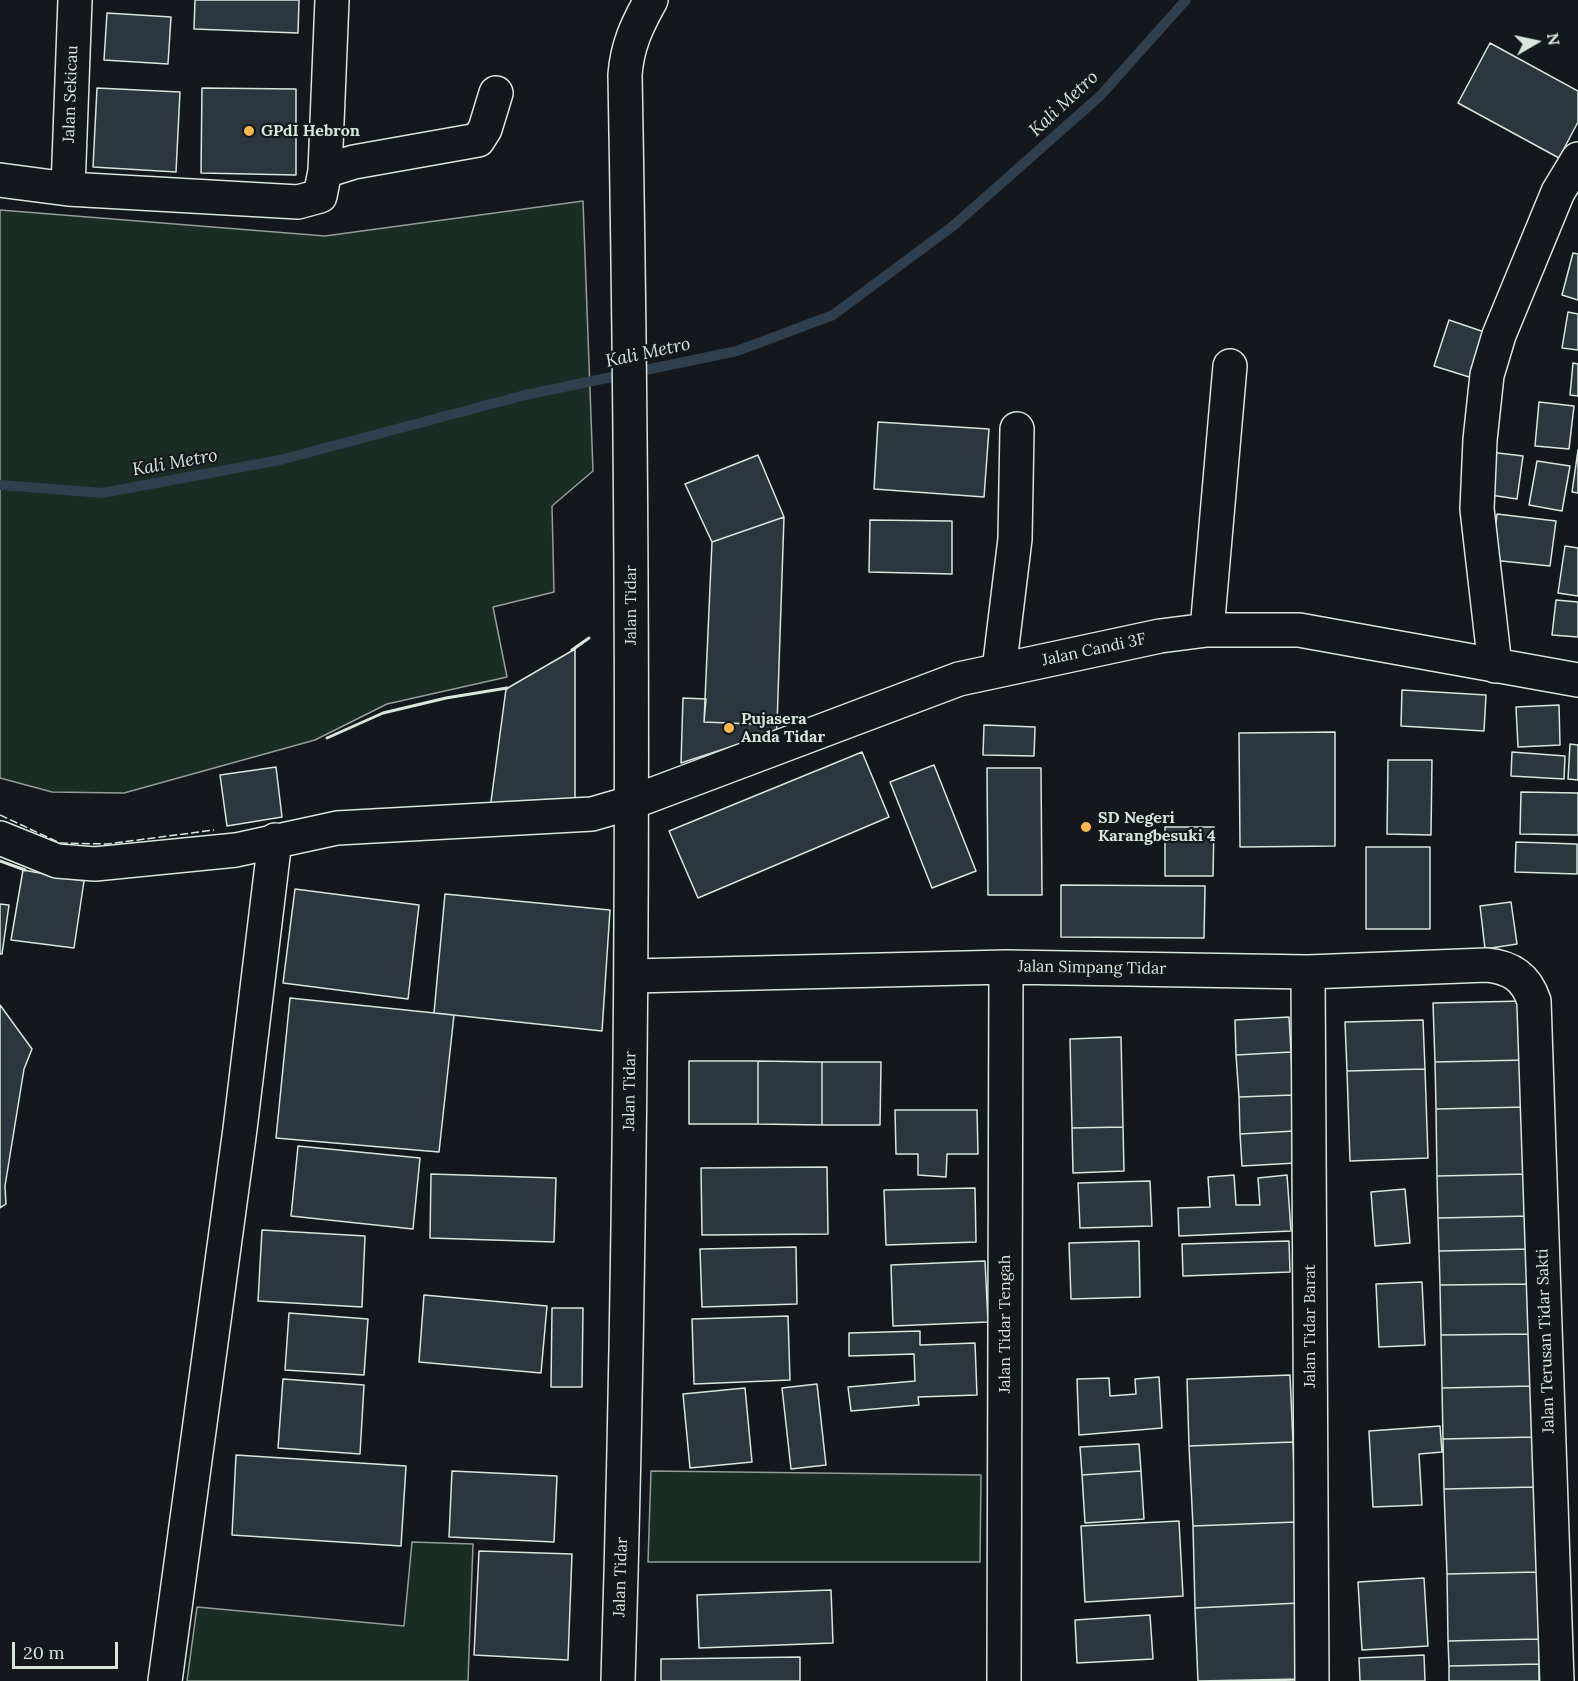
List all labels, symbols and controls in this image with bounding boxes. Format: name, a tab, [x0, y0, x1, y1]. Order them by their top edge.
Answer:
north arrow	[1506, 12, 1566, 72]
text: N	[1543, 32, 1565, 47]
street label: Jalan Sekicau	[60, 45, 82, 143]
water label: Kali Metro	[1025, 67, 1103, 141]
place label: GPdI Hebron	[261, 121, 360, 141]
marker: GPdI Hebron	[242, 124, 256, 138]
water label: Kali Metro	[604, 333, 692, 373]
water label: Kali Metro	[131, 445, 219, 481]
street label: Jalan Tidar	[621, 565, 641, 645]
street label: Jalan Candi 3F	[1040, 630, 1148, 670]
place label: Pujasera Anda Tidar	[741, 709, 825, 747]
marker: Pujasera Anda Tidar	[722, 721, 736, 735]
place label: SD Negeri Karangbesuki 4	[1098, 808, 1216, 846]
marker: SD Negeri Karangbesuki 4	[1079, 820, 1093, 834]
street label: Jalan Simpang Tidar	[1018, 957, 1166, 979]
street label: Jalan Tidar	[620, 1051, 640, 1131]
street label: Jalan Terusan Tidar Sakti	[1533, 1248, 1559, 1434]
street label: Jalan Tidar Tengah	[995, 1255, 1015, 1393]
street label: Jalan Tidar Barat	[1300, 1264, 1320, 1388]
street label: Jalan Tidar	[610, 1537, 632, 1617]
scale bar	[15, 1630, 122, 1668]
text: 20 m	[23, 1641, 65, 1664]

